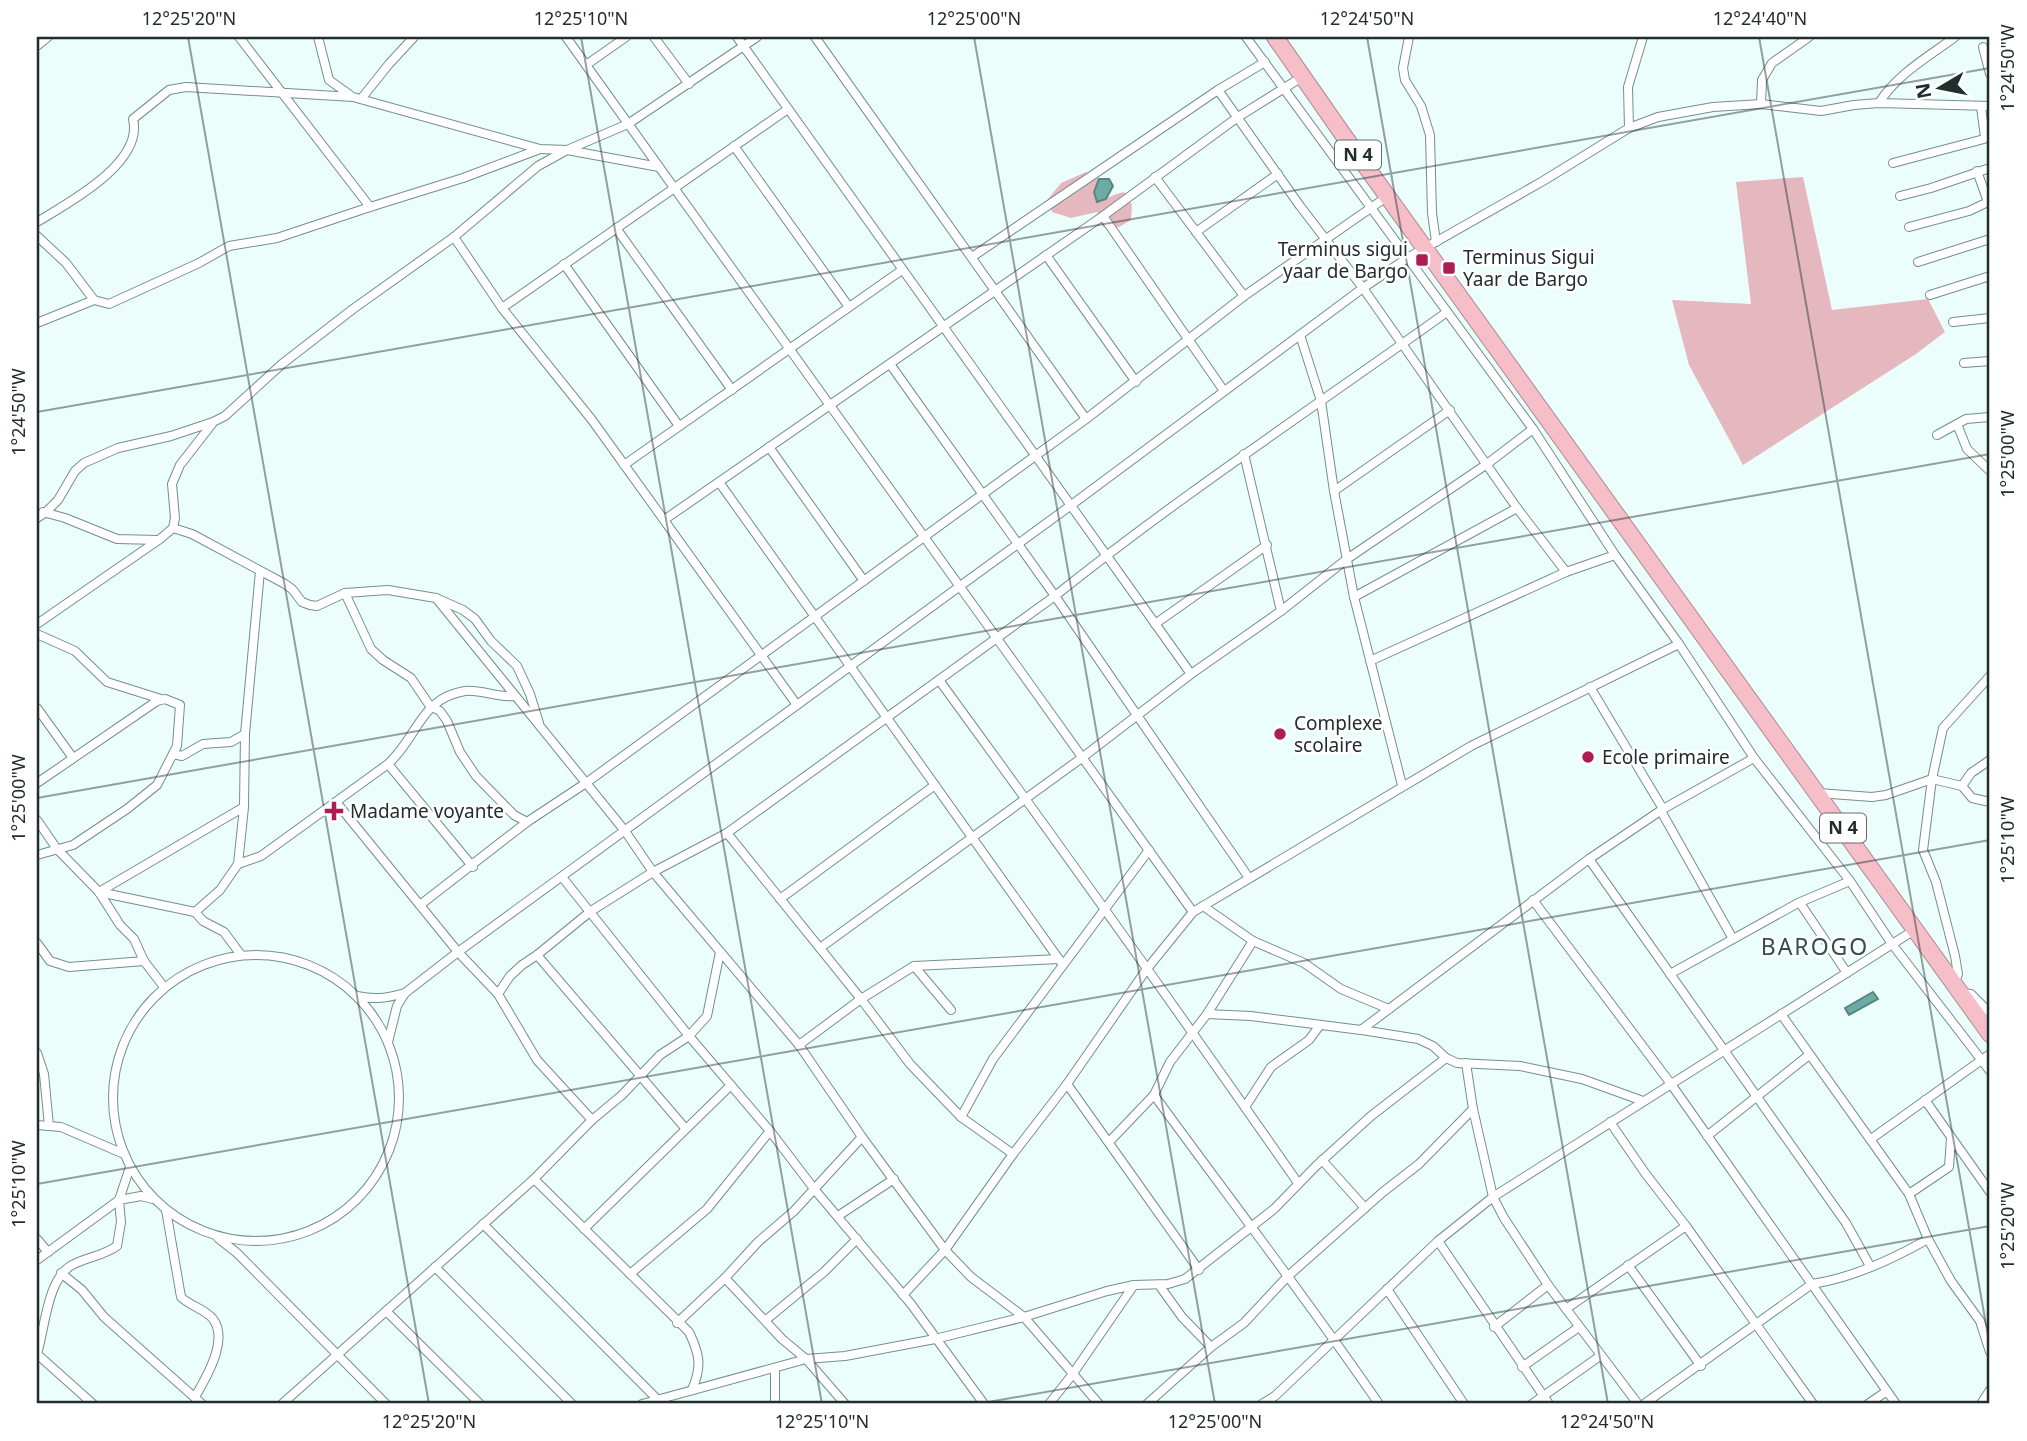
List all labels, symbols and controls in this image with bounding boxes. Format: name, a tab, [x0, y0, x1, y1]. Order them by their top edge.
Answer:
text: 12°25'20"N	[142, 6, 236, 30]
text: 12°25'10"N	[534, 6, 628, 30]
text: 12°25'00"N	[927, 6, 1021, 30]
text: 12°24'50"N	[1320, 6, 1414, 30]
text: 12°24'40"N	[1713, 6, 1807, 30]
text: 1°24'50"W	[1995, 24, 2019, 112]
north arrow	[1904, 52, 1974, 122]
text: N	[1909, 81, 1937, 101]
road number: N 4	[1335, 140, 1381, 170]
place label: Terminus sigui yaar de Bargo	[1278, 236, 1408, 284]
place label: Terminus Sigui Yaar de Bargo	[1463, 244, 1595, 292]
marker: Terminus sigui yaar de Bargo	[1414, 252, 1430, 268]
marker: Terminus Sigui Yaar de Bargo	[1441, 260, 1457, 276]
text: 1°24'50"W	[6, 368, 30, 456]
text: 1°25'00"W	[1995, 410, 2019, 498]
place label: Complexe scolaire	[1294, 710, 1383, 758]
marker: Complexe scolaire	[1272, 726, 1288, 742]
place label: Ecole primaire	[1602, 744, 1730, 770]
marker: Ecole primaire	[1580, 749, 1596, 765]
text: 1°25'00"W	[6, 754, 30, 842]
text: 1°25'10"W	[1995, 796, 2019, 884]
place label: Madame voyante	[350, 798, 504, 824]
marker: Madame voyante	[324, 801, 344, 821]
road number: N 4	[1820, 814, 1866, 842]
district label: BAROGO	[1761, 930, 1869, 962]
text: 1°25'10"W	[6, 1140, 30, 1228]
text: 1°25'20"W	[1995, 1182, 2019, 1270]
text: 12°25'20"N	[382, 1409, 476, 1433]
text: 12°25'10"N	[775, 1409, 869, 1433]
text: 12°25'00"N	[1168, 1409, 1262, 1433]
text: 12°24'50"N	[1560, 1409, 1654, 1433]

